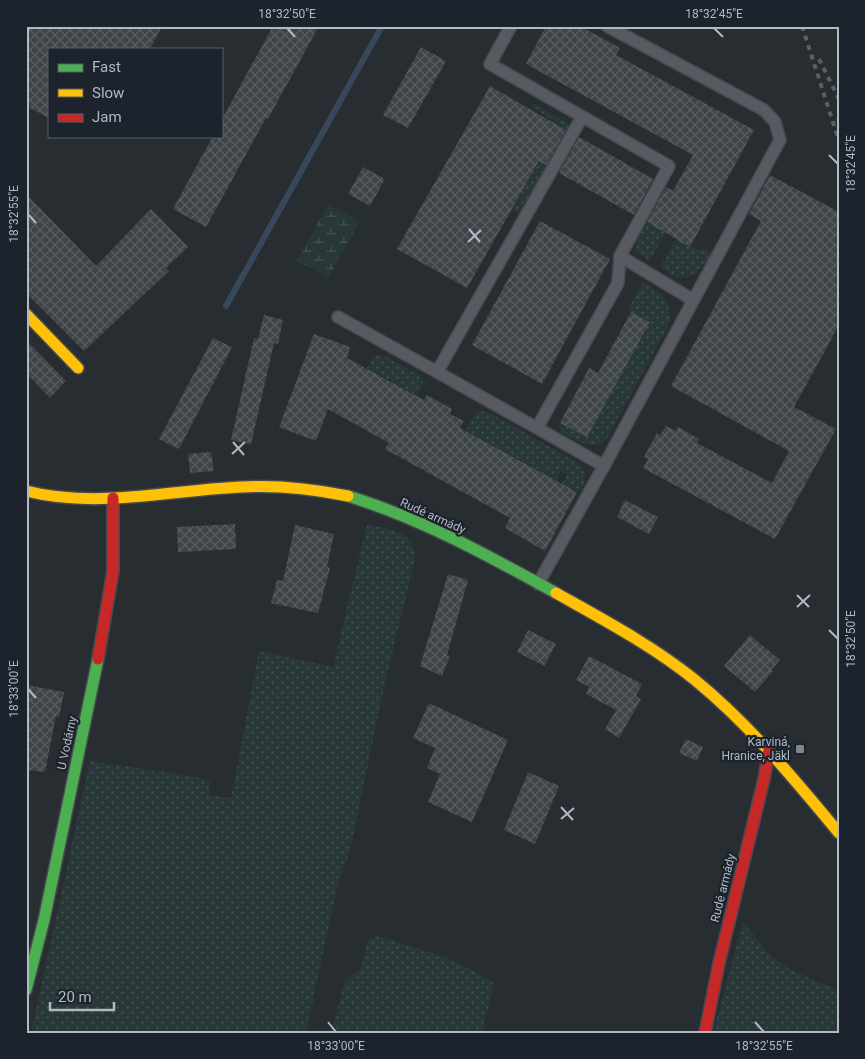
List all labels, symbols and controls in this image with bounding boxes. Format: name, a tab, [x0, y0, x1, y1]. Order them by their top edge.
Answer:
text: 18°32'50"E	[258, 7, 316, 21]
text: 18°32'45"E	[685, 7, 743, 21]
legend	[48, 48, 222, 138]
text: Fast	[92, 58, 121, 76]
text: Slow	[92, 84, 124, 102]
text: Jam	[92, 108, 122, 126]
text: 18°32'45"E	[844, 135, 858, 193]
text: 18°32'55"E	[7, 185, 21, 243]
street label: Rudé armády	[398, 495, 468, 537]
text: 18°32'50"E	[844, 610, 858, 668]
text: 18°33'00"E	[7, 660, 21, 718]
street label: U Vodárny	[54, 715, 80, 771]
place label: Karviná, Hranice, Jäkl	[721, 735, 790, 763]
marker: Karviná, Hranice, Jäkl	[794, 743, 806, 755]
street label: Rudé armády	[708, 852, 738, 924]
scale bar	[50, 979, 114, 1011]
text: 20 m	[58, 988, 92, 1006]
text: 18°33'00"E	[307, 1039, 365, 1053]
text: 18°32'55"E	[735, 1039, 793, 1053]

